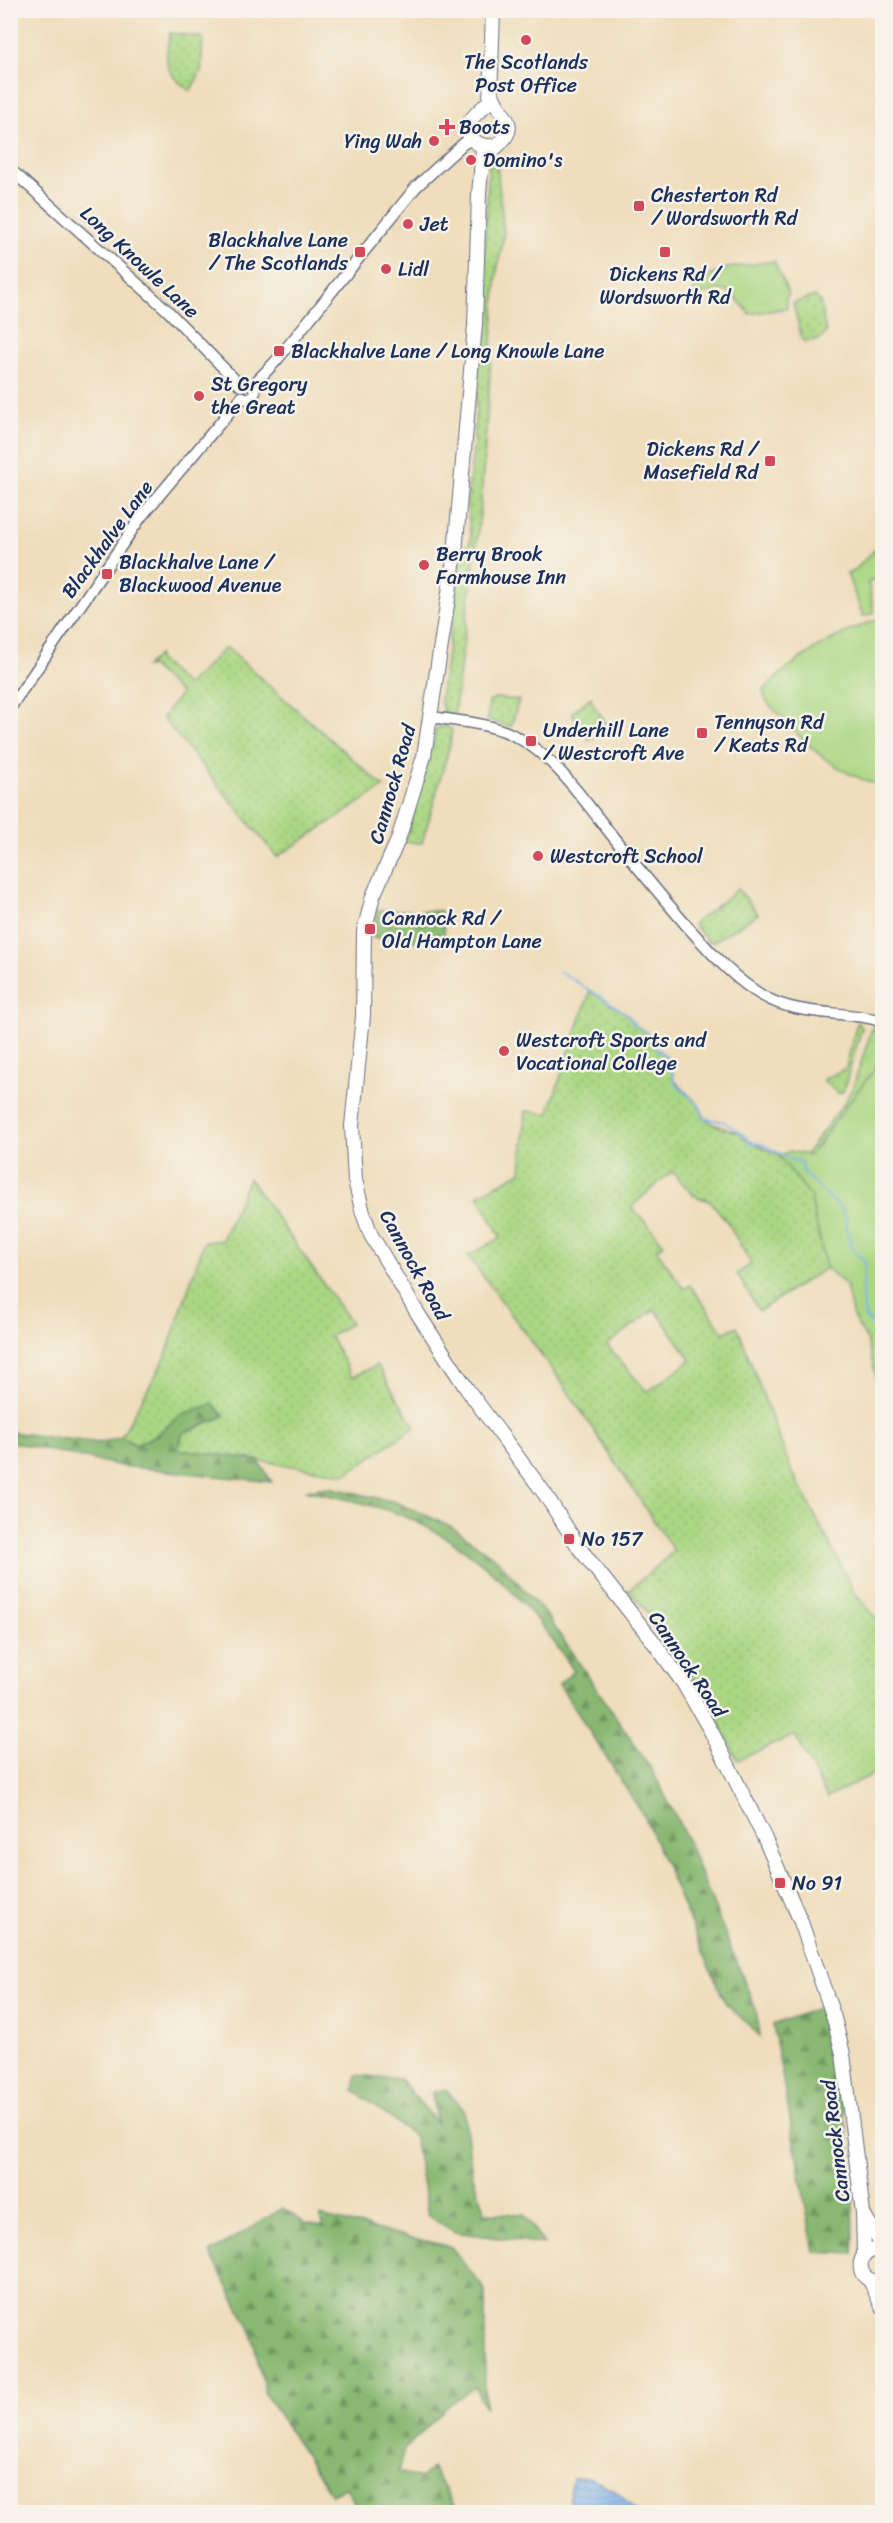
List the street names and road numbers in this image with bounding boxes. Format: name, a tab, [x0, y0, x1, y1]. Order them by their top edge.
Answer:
street label: Long Knowle Lane	[72, 197, 208, 327]
street label: Blackhalve Lane	[52, 473, 163, 606]
street label: Cannock Road	[359, 719, 427, 848]
street label: Cannock Road	[370, 1203, 460, 1329]
street label: Cannock Road	[639, 1604, 737, 1726]
street label: Cannock Road	[810, 2076, 860, 2204]

